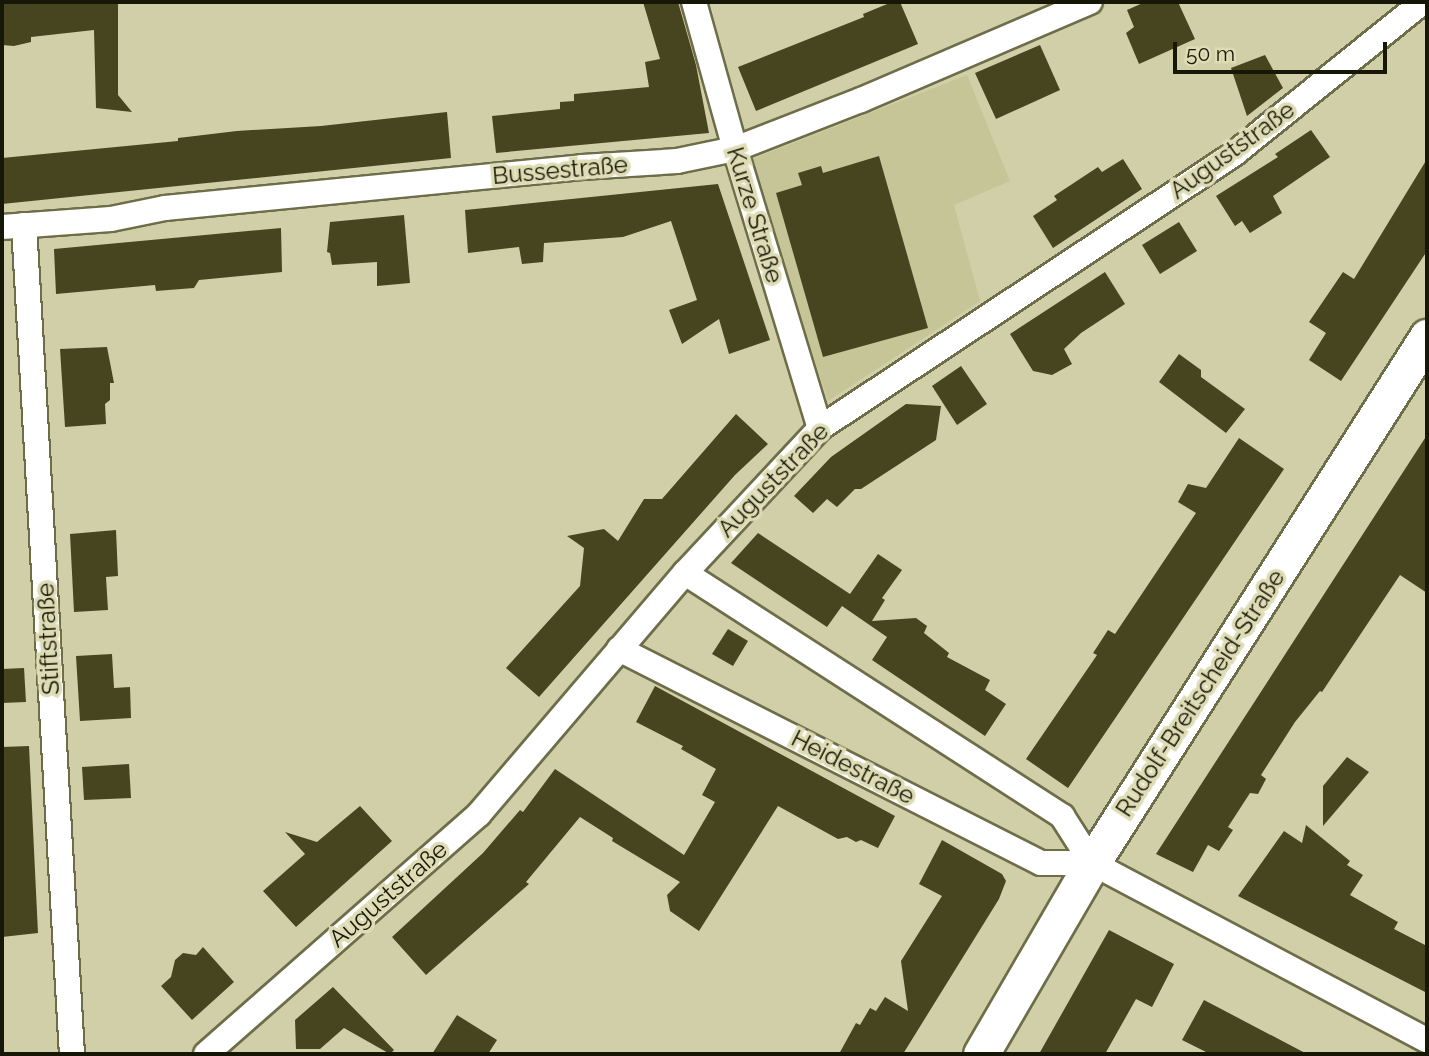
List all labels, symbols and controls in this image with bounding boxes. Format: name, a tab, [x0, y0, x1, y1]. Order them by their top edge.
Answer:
scale bar	[1177, 28, 1390, 72]
text: 50 m	[1186, 41, 1235, 66]
street label: Auguststraße	[1164, 95, 1300, 205]
street label: Kurze Straße	[721, 144, 789, 286]
street label: Bussestraße	[491, 150, 629, 190]
street label: Auguststraße	[711, 417, 835, 543]
street label: Rudolf-Breitscheid-Straße	[1109, 564, 1291, 822]
street label: Stiftstraße	[31, 582, 65, 696]
street label: Heidestraße	[787, 724, 919, 810]
street label: Auguststraße	[323, 835, 453, 953]

